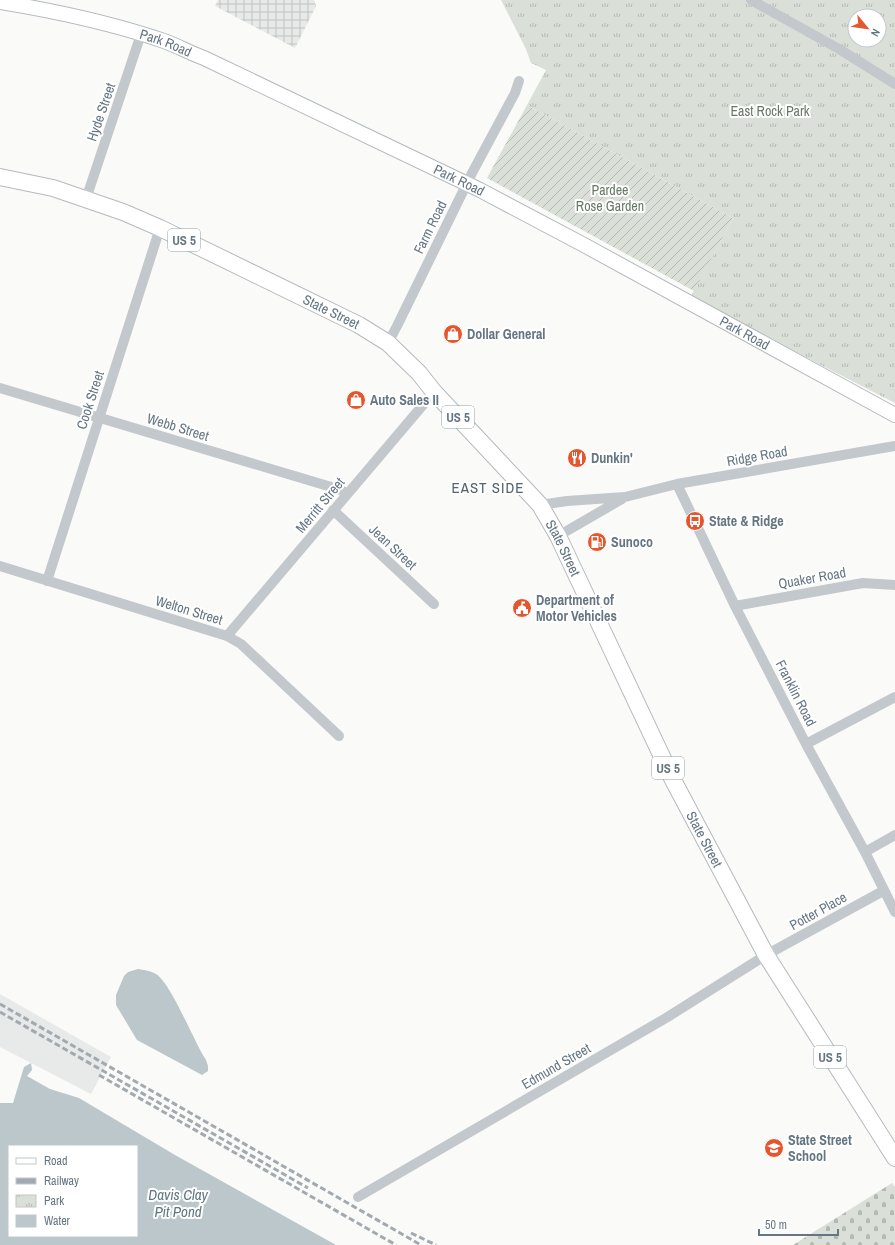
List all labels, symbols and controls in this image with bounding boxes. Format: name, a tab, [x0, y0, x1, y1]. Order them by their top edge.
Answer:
north arrow	[847, 8, 887, 48]
street label: Park Road	[138, 25, 195, 61]
text: N	[868, 27, 883, 39]
street label: Hyde Street	[83, 80, 119, 144]
park label: East Rock Park	[730, 102, 810, 120]
street label: Park Road	[431, 160, 488, 200]
park label: Pardee Rose Garden	[576, 181, 644, 215]
street label: Farm Road	[409, 198, 451, 256]
road number: US 5	[168, 229, 200, 251]
street label: State Street	[300, 290, 363, 333]
street label: Park Road	[717, 312, 773, 354]
shop icon: Dollar General	[442, 323, 464, 345]
place label: Dollar General	[467, 325, 545, 343]
street label: Cook Street	[72, 368, 108, 432]
shop icon: Auto Sales II	[345, 389, 367, 411]
place label: Auto Sales II	[370, 391, 439, 409]
road number: US 5	[442, 406, 474, 428]
street label: Webb Street	[145, 409, 211, 445]
street label: Ridge Road	[725, 442, 789, 470]
restaurant icon: Dunkin'	[566, 447, 588, 469]
place label: Dunkin'	[591, 449, 633, 467]
street label: Merritt Street	[292, 474, 348, 536]
district label: EAST SIDE	[451, 477, 525, 498]
bus stop icon: State & Ridge	[684, 510, 706, 532]
place label: State & Ridge	[709, 512, 784, 530]
street label: State Street	[541, 516, 585, 579]
street label: Jean Street	[365, 520, 421, 574]
fuel station icon: Sunoco	[586, 531, 608, 553]
place label: Sunoco	[611, 533, 653, 551]
street label: Quaker Road	[777, 563, 847, 593]
street label: Welton Street	[153, 591, 225, 629]
place label: Department of Motor Vehicles	[536, 591, 617, 625]
public building icon: Department of Motor Vehicles	[511, 597, 533, 619]
street label: Franklin Road	[772, 657, 820, 729]
road number: US 5	[652, 757, 684, 779]
street label: State Street	[682, 808, 727, 870]
street label: Potter Place	[786, 888, 850, 934]
street label: Edmund Street	[518, 1039, 594, 1093]
road number: US 5	[814, 1046, 846, 1068]
place label: State Street School	[788, 1131, 852, 1165]
school or university icon: State Street School	[763, 1137, 785, 1159]
legend	[8, 1145, 138, 1237]
text: Road	[44, 1153, 68, 1169]
text: Railway	[44, 1173, 79, 1189]
water label: Davis Clay Pit Pond	[148, 1184, 209, 1222]
text: Park	[44, 1193, 64, 1209]
scale bar	[759, 1211, 838, 1237]
text: Water	[44, 1213, 71, 1229]
text: 50 m	[765, 1217, 787, 1233]

